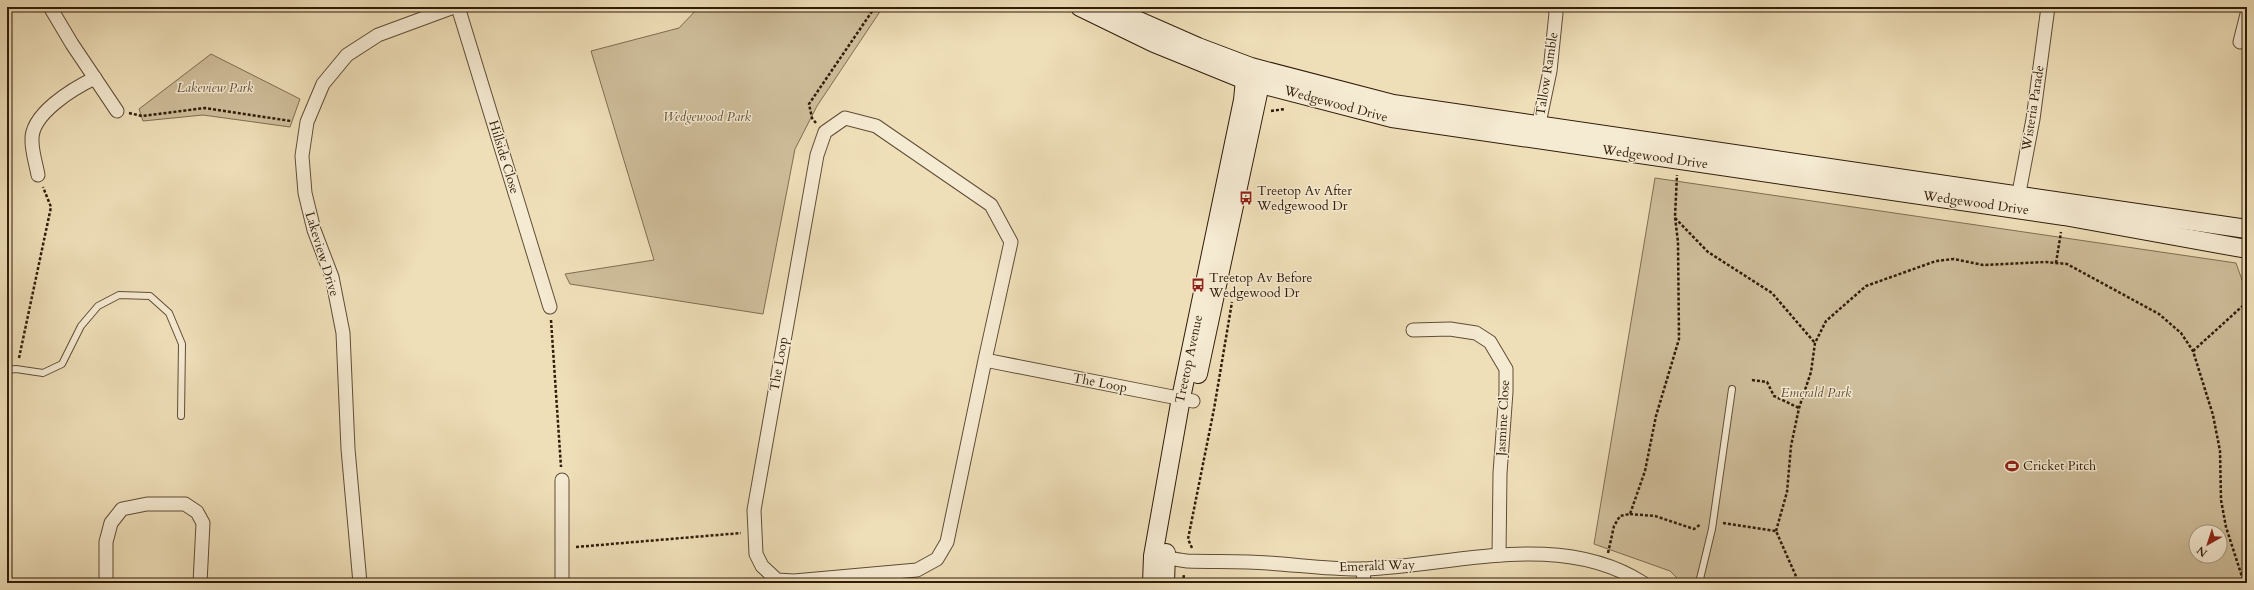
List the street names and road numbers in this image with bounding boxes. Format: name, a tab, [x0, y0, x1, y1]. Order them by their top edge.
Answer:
street label: Tallow Ramble	[1532, 31, 1563, 117]
street label: Wisteria Parade	[2017, 64, 2049, 153]
street label: Wedgewood Drive	[1281, 81, 1390, 127]
street label: Hillside Close	[484, 118, 524, 196]
street label: Wedgewood Drive	[1600, 141, 1709, 173]
street label: Wedgewood Drive	[1921, 187, 2030, 219]
street label: Lakeview Drive	[301, 209, 343, 299]
street label: Treetop Avenue	[1171, 313, 1207, 405]
street label: The Loop	[765, 335, 793, 393]
street label: The Loop	[1071, 369, 1129, 397]
street label: Jasmine Close	[1492, 379, 1514, 459]
street label: Emerald Way	[1339, 556, 1415, 576]

